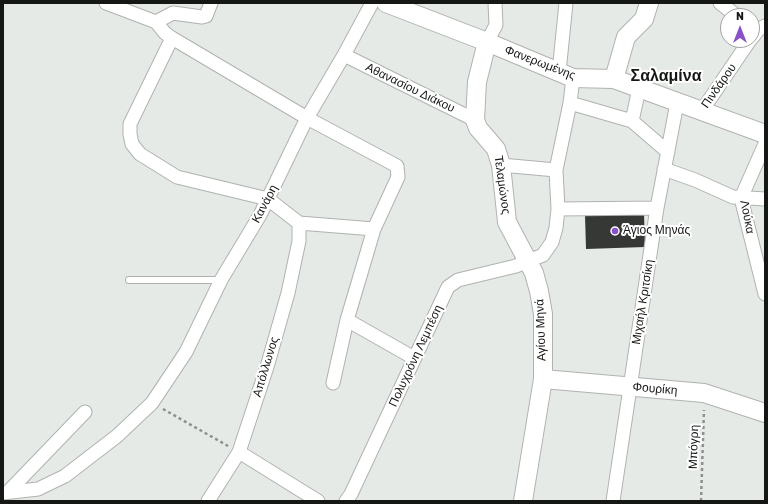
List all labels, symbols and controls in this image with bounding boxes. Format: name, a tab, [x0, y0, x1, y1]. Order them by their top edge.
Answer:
north arrow	[720, 8, 760, 48]
text: N	[736, 10, 744, 23]
street label: Φανερωμένης	[503, 43, 577, 83]
street label: Αθανασίου Διάκου	[363, 60, 457, 116]
street label: Πινδάρου	[698, 61, 740, 111]
district label: Σαλαμίνα	[631, 66, 701, 86]
street label: Τελαμώνος	[491, 155, 513, 215]
street label: Κανάρη	[249, 182, 281, 226]
street label: Λούκα	[737, 199, 757, 235]
place label: Άγιος Μηνάς	[623, 224, 690, 238]
marker: Άγιος Μηνάς	[610, 226, 620, 236]
street label: Μιχαήλ Κριτσίκη	[629, 258, 657, 346]
street label: Αγίου Μηνά	[533, 299, 549, 361]
street label: Πολυχρόνη Λεμπέση	[386, 303, 446, 409]
street label: Απόλλωνος	[250, 335, 282, 399]
street label: Φουρίκη	[632, 380, 678, 398]
street label: Μπόγρη	[686, 425, 702, 469]

